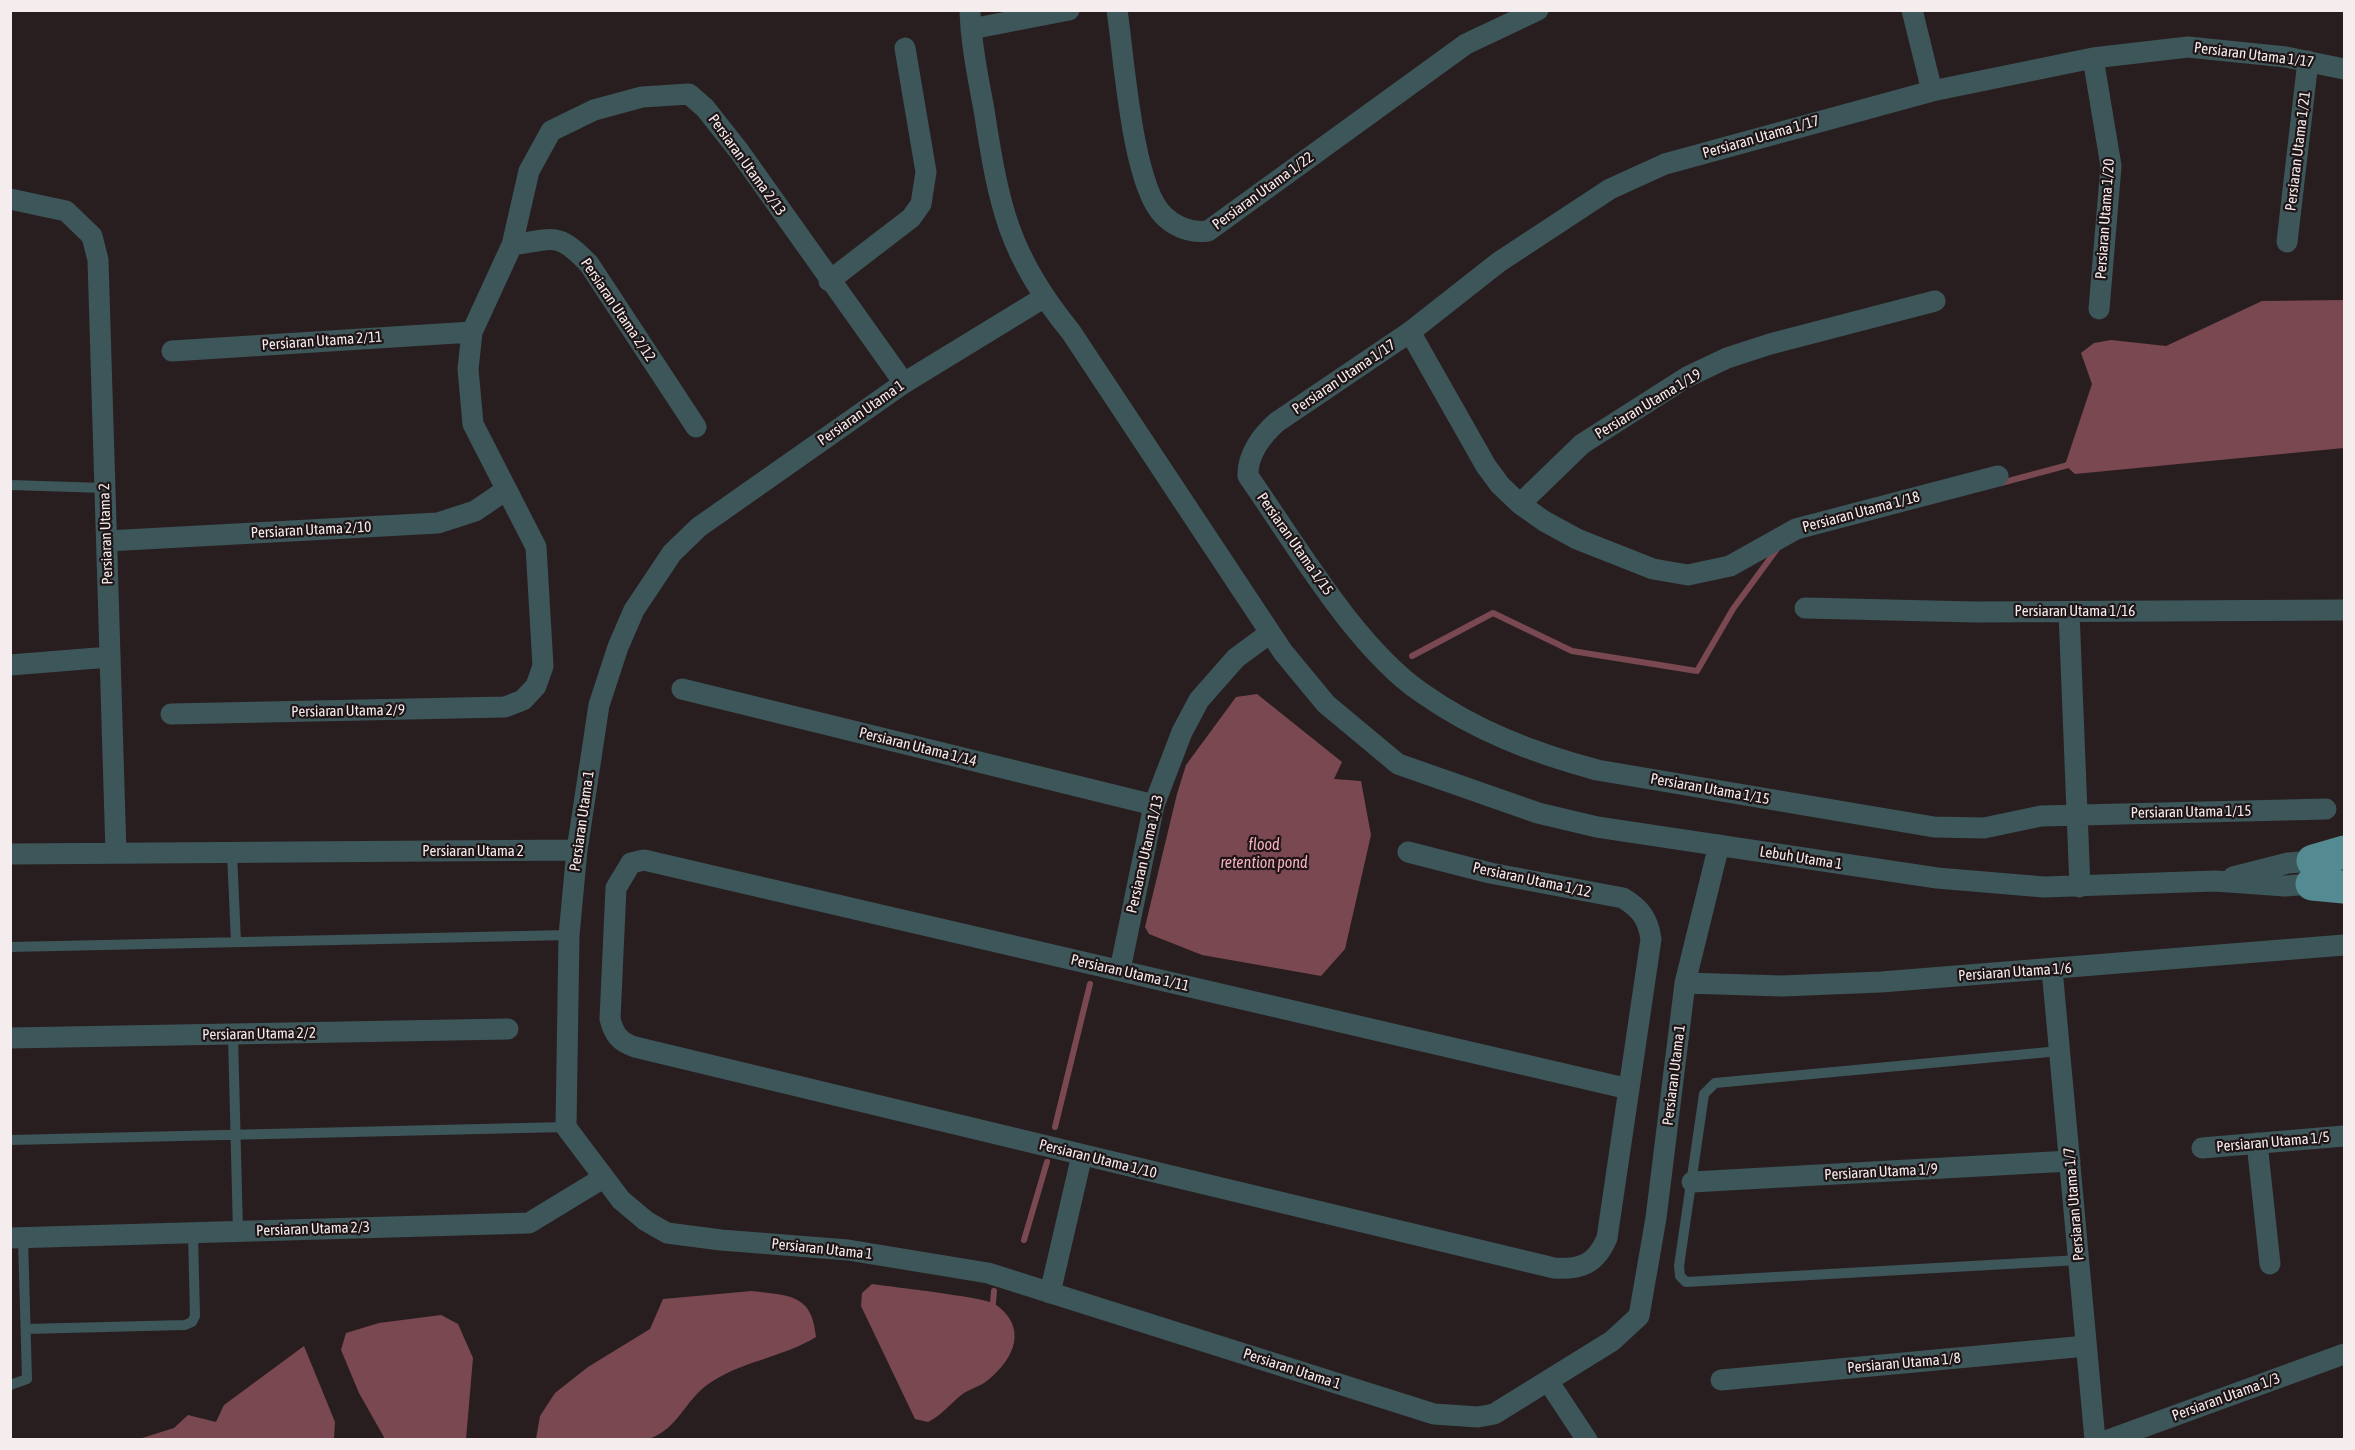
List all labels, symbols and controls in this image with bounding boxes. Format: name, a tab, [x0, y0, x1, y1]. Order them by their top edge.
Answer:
street label: Persiaran Utama 1/17	[2193, 39, 2315, 71]
street label: Persiaran Utama 1/21	[2282, 90, 2314, 212]
street label: Persiaran Utama 2/13	[704, 111, 790, 219]
street label: Persiaran Utama 1/17	[1700, 112, 1822, 162]
street label: Persiaran Utama 1/22	[1209, 148, 1317, 234]
street label: Persiaran Utama 1/20	[2092, 158, 2118, 280]
street label: Persiaran Utama 2/12	[577, 255, 659, 365]
street label: Persiaran Utama 2/11	[261, 328, 383, 354]
street label: Persiaran Utama 1/17	[1289, 336, 1399, 418]
street label: Persiaran Utama 1/19	[1592, 365, 1704, 443]
street label: Persiaran Utama 1	[814, 376, 908, 450]
street label: Persiaran Utama 2	[95, 483, 117, 585]
street label: Persiaran Utama 1/18	[1800, 488, 1922, 536]
street label: Persiaran Utama 1/15	[1253, 489, 1337, 599]
street label: Persiaran Utama 2/10	[250, 518, 372, 542]
street label: Persiaran Utama 1/16	[2015, 602, 2135, 620]
street label: Persiaran Utama 2/9	[291, 701, 405, 721]
street label: Persiaran Utama 1/14	[857, 724, 979, 770]
street label: Persiaran Utama 1	[566, 769, 598, 873]
street label: Persiaran Utama 1/15	[1649, 770, 1771, 808]
street label: Persiaran Utama 1/13	[1123, 793, 1167, 915]
street label: Persiaran Utama 1/15	[2130, 802, 2252, 822]
water label: flood retention pond	[1220, 835, 1308, 873]
street label: Persiaran Utama 2	[422, 842, 524, 860]
street label: Lebuh Utama 1	[1758, 843, 1844, 873]
street label: Persiaran Utama 1/12	[1471, 859, 1593, 901]
street label: Persiaran Utama 1/11	[1069, 951, 1191, 995]
street label: Persiaran Utama 1/6	[1958, 959, 2072, 985]
street label: Persiaran Utama 1	[1659, 1023, 1689, 1127]
street label: Persiaran Utama 2/2	[202, 1024, 316, 1044]
street label: Persiaran Utama 1/5	[2216, 1128, 2330, 1156]
street label: Persiaran Utama 1/10	[1037, 1136, 1159, 1182]
street label: Persiaran Utama 1/7	[2060, 1147, 2088, 1261]
street label: Persiaran Utama 1/9	[1824, 1160, 1938, 1184]
street label: Persiaran Utama 2/3	[256, 1218, 370, 1240]
street label: Persiaran Utama 1	[771, 1235, 873, 1263]
street label: Persiaran Utama 1	[1241, 1345, 1343, 1393]
street label: Persiaran Utama 1/8	[1847, 1349, 1961, 1377]
street label: Persiaran Utama 1/3	[2169, 1369, 2283, 1425]

